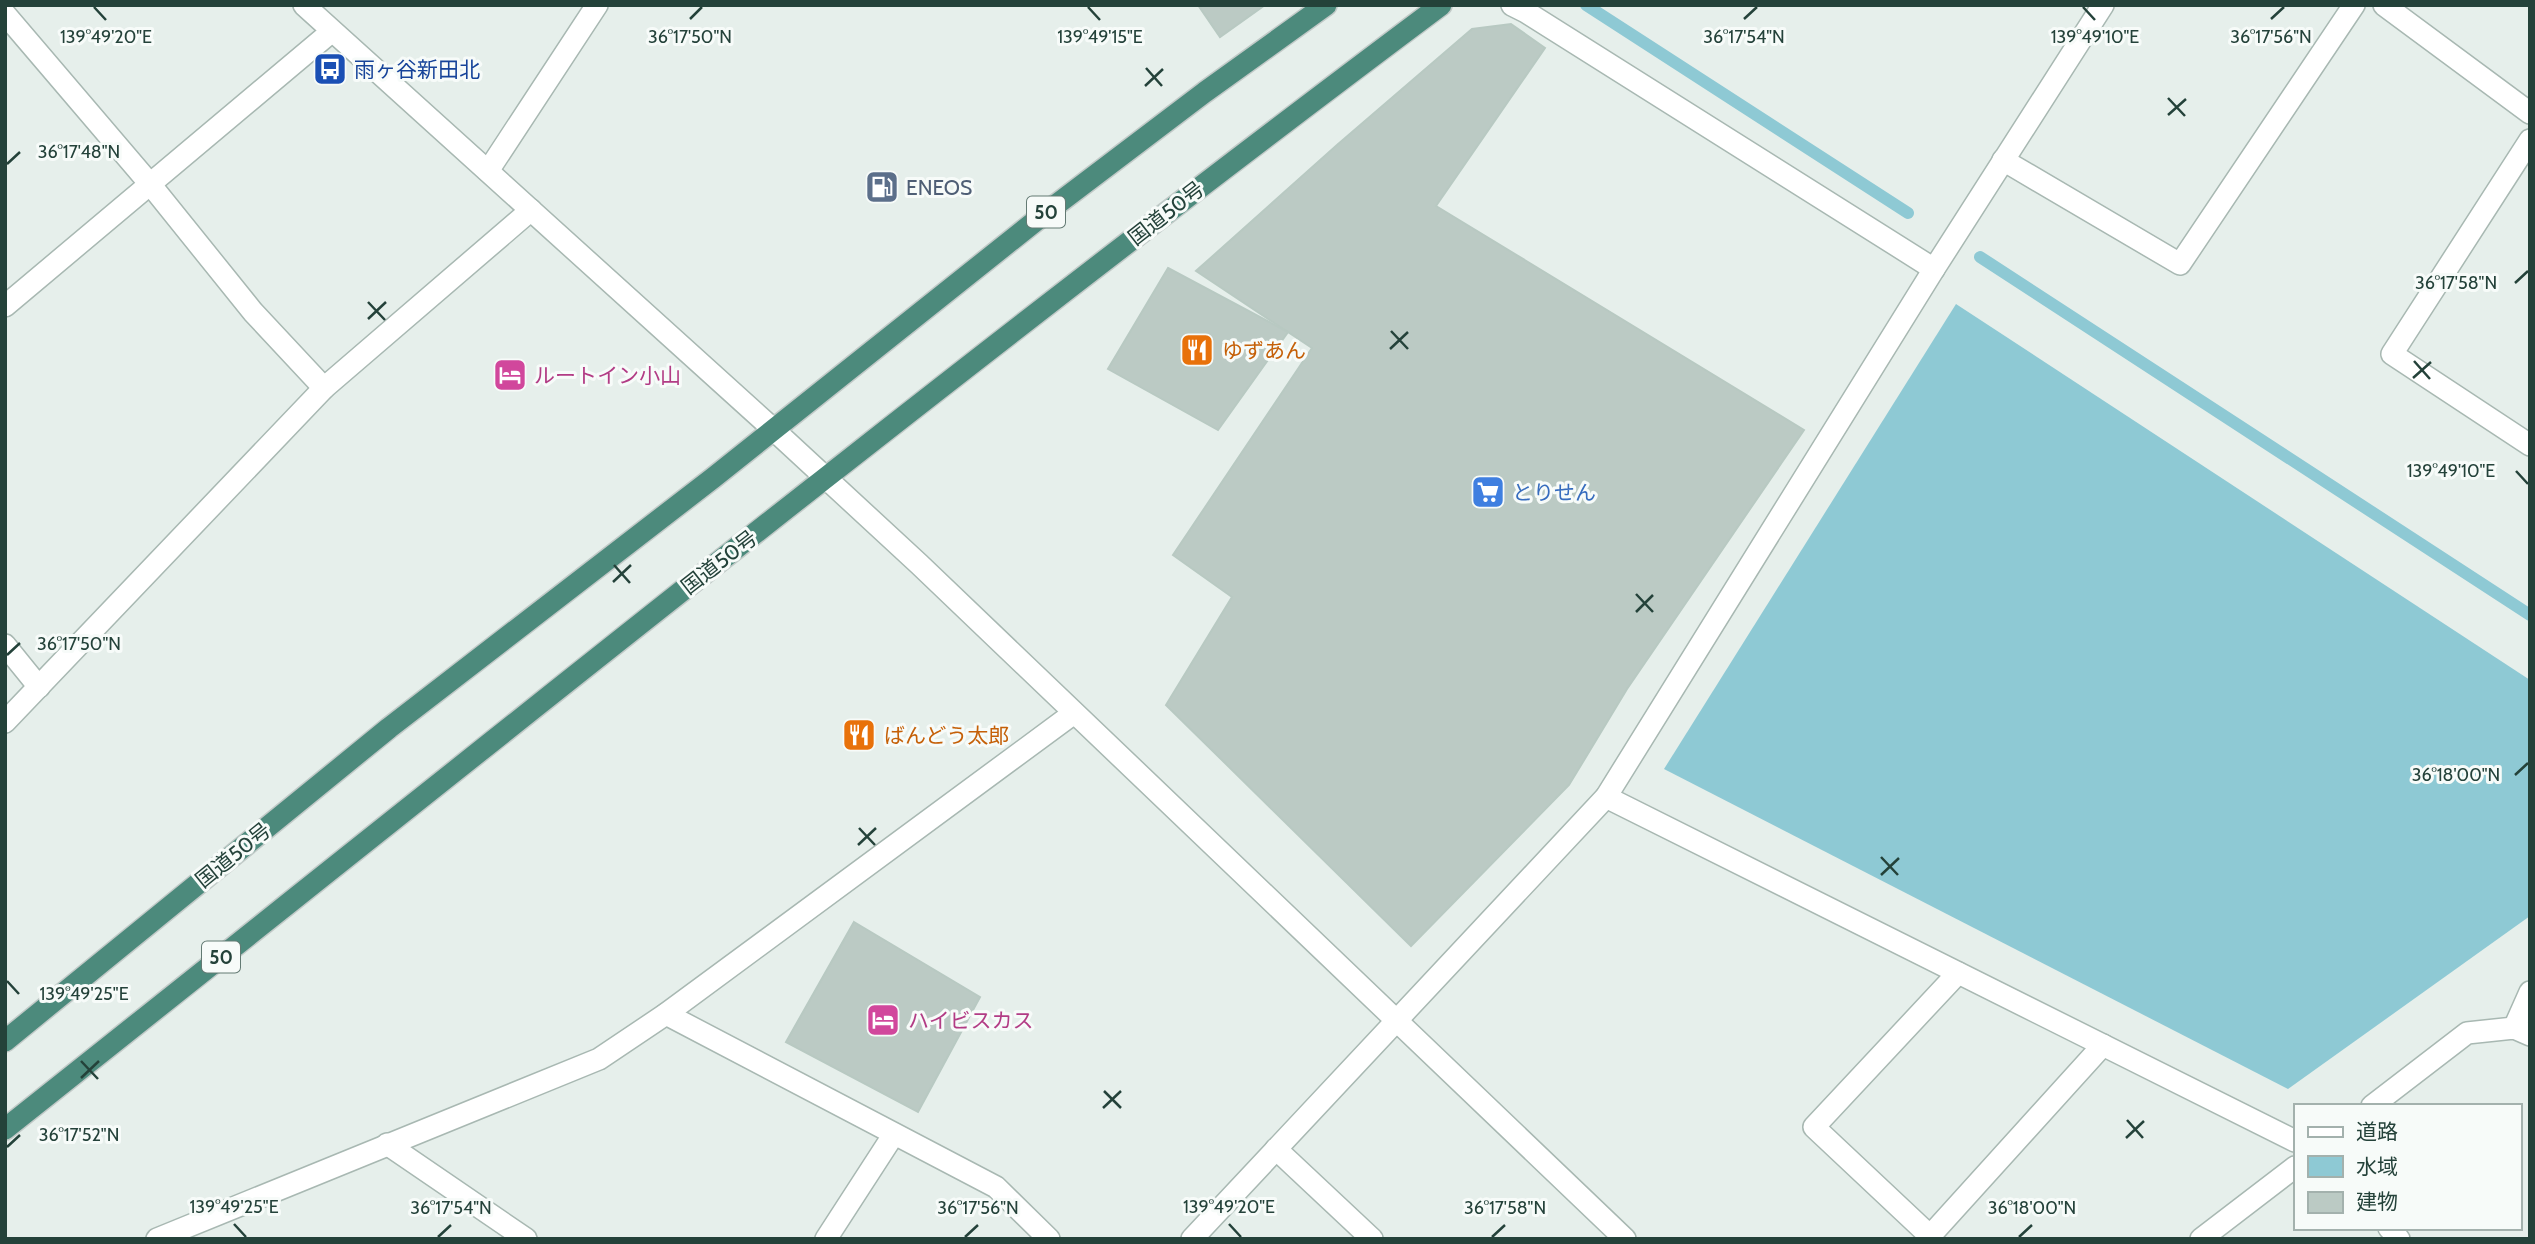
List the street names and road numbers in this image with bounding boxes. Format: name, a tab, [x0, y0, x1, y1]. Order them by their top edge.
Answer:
street label: 国道50号	[1123, 176, 1209, 250]
road number: 50	[1027, 196, 1065, 228]
street label: 国道50号	[676, 525, 762, 599]
street label: 国道50号	[191, 817, 275, 893]
road number: 50	[202, 942, 240, 973]

